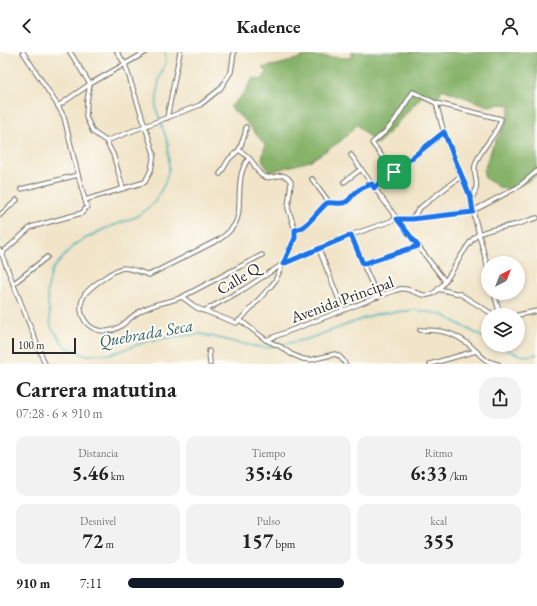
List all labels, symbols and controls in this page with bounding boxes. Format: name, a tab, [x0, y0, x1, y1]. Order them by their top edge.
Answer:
icon: back	[16, 15, 38, 37]
text: Kadence	[237, 15, 300, 38]
icon: person	[499, 15, 521, 37]
pin	[377, 155, 411, 189]
icon: arrive	[383, 161, 405, 183]
street label: Calle Q	[213, 256, 266, 300]
north arrow	[481, 256, 525, 300]
map controls	[481, 256, 525, 352]
street label: Avenida Principal	[287, 271, 397, 328]
button: layers	[481, 308, 525, 352]
water label: Quebrada Seca	[97, 314, 195, 352]
scale bar	[12, 336, 76, 355]
text: 100 m	[18, 338, 45, 352]
text: Carrera matutina	[16, 375, 177, 404]
button: share	[479, 377, 521, 419]
text: 07:28 · 6 × 910 m	[16, 405, 103, 422]
text: Distancia	[78, 446, 118, 460]
text: Tiempo	[251, 446, 286, 460]
text: Ritmo	[425, 446, 453, 460]
text: 5.46	[72, 460, 109, 486]
text: 35:46	[245, 460, 292, 486]
text: 6:33	[410, 460, 447, 486]
text: km	[109, 469, 124, 483]
text: /km	[447, 469, 468, 483]
text: Desnivel	[80, 514, 116, 528]
text: Pulso	[257, 514, 280, 528]
text: kcal	[431, 514, 447, 528]
text: 72	[82, 528, 103, 554]
text: 157	[242, 528, 273, 554]
text: 355	[423, 528, 455, 554]
text: m	[103, 537, 114, 551]
text: bpm	[273, 537, 295, 551]
text: 910 m	[16, 575, 50, 592]
text: 7:11	[80, 575, 102, 592]

